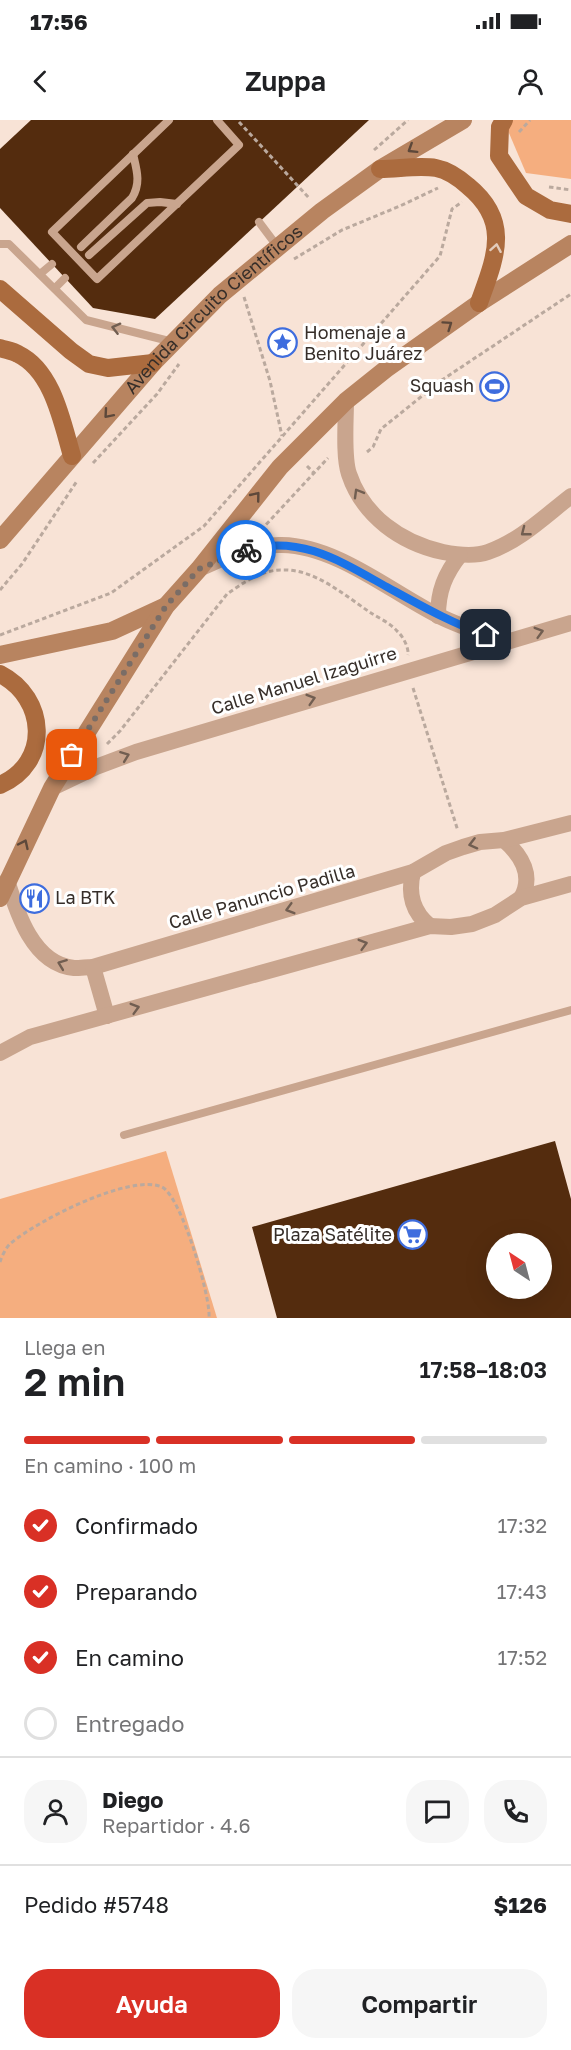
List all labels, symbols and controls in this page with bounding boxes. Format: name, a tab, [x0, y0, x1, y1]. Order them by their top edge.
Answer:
text: 17:56	[30, 8, 88, 35]
icon: back	[24, 65, 57, 98]
text: Zuppa	[245, 65, 326, 97]
icon: person	[514, 65, 547, 98]
one-way arrow	[408, 142, 418, 154]
street label: Avenida Circuito Científicos	[119, 220, 307, 398]
one-way arrow	[489, 243, 501, 252]
place label: Homenaje a Benito Juárez	[304, 321, 422, 364]
one-way arrow	[441, 321, 452, 332]
one-way arrow	[112, 323, 122, 336]
place icon: Homenaje a Benito Juárez	[267, 327, 299, 359]
sports icon: Squash	[479, 370, 511, 402]
place label: Squash	[410, 374, 474, 396]
one-way arrow	[104, 407, 115, 418]
one-way arrow	[354, 489, 365, 499]
one-way arrow	[249, 492, 260, 503]
courier	[216, 520, 276, 580]
one-way arrow	[521, 524, 532, 535]
icon: bike	[230, 534, 263, 567]
pin	[460, 609, 511, 660]
icon: home	[469, 618, 502, 651]
one-way arrow	[534, 627, 544, 640]
street label: Calle Manuel Izaguirre	[208, 641, 399, 719]
one-way arrow	[305, 694, 316, 706]
pin	[46, 729, 97, 780]
icon: bag	[55, 738, 88, 771]
one-way arrow	[119, 751, 130, 763]
one-way arrow	[468, 837, 478, 850]
one-way arrow	[17, 840, 29, 851]
street label: Calle Panuncio Padilla	[166, 859, 357, 933]
restaurant icon: La BTK	[18, 882, 50, 914]
place label: La BTK	[55, 886, 115, 908]
one-way arrow	[285, 902, 296, 914]
one-way arrow	[358, 939, 368, 952]
one-way arrow	[58, 959, 69, 971]
one-way arrow	[129, 1003, 139, 1015]
supermarket icon: Plaza Satélite	[397, 1219, 429, 1251]
place label: Plaza Satélite	[273, 1223, 392, 1245]
north arrow	[486, 1233, 552, 1299]
map controls	[486, 1233, 552, 1299]
text: Llega en	[24, 1335, 106, 1359]
text: 17:58–18:03	[419, 1356, 547, 1383]
text: 2 min	[24, 1358, 125, 1405]
text: En camino · 100 m	[24, 1453, 196, 1477]
icon: check	[24, 1509, 57, 1542]
text: Confirmado	[75, 1512, 198, 1539]
text: 17:32	[497, 1513, 547, 1537]
icon: check	[24, 1575, 57, 1608]
text: Preparando	[75, 1578, 198, 1605]
text: 17:43	[497, 1579, 547, 1603]
icon: check	[24, 1641, 57, 1674]
text: En camino	[75, 1644, 184, 1671]
text: 17:52	[498, 1645, 547, 1669]
text: Entregado	[75, 1710, 184, 1737]
button: person	[24, 1780, 87, 1843]
button: chat	[406, 1780, 469, 1843]
button: phone	[484, 1780, 547, 1843]
text: Diego	[102, 1786, 163, 1813]
text: Repartidor · 4.6	[102, 1813, 251, 1837]
text: Pedido #5748	[24, 1891, 169, 1918]
text: $126	[494, 1891, 547, 1918]
button: Ayuda	[24, 1969, 280, 2038]
button: Compartir	[292, 1969, 547, 2038]

